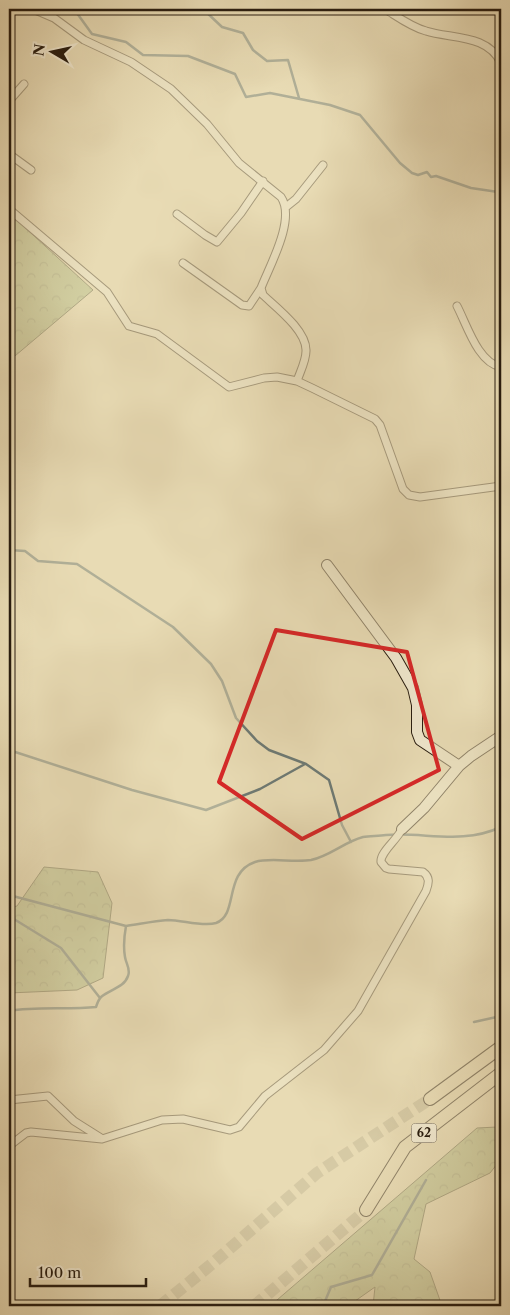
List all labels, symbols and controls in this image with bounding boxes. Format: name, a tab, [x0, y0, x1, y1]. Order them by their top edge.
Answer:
north arrow	[28, 28, 78, 78]
text: N	[29, 43, 49, 57]
road number: 62	[412, 1124, 436, 1142]
scale bar	[30, 1255, 146, 1287]
text: 100 m	[38, 1263, 81, 1282]

